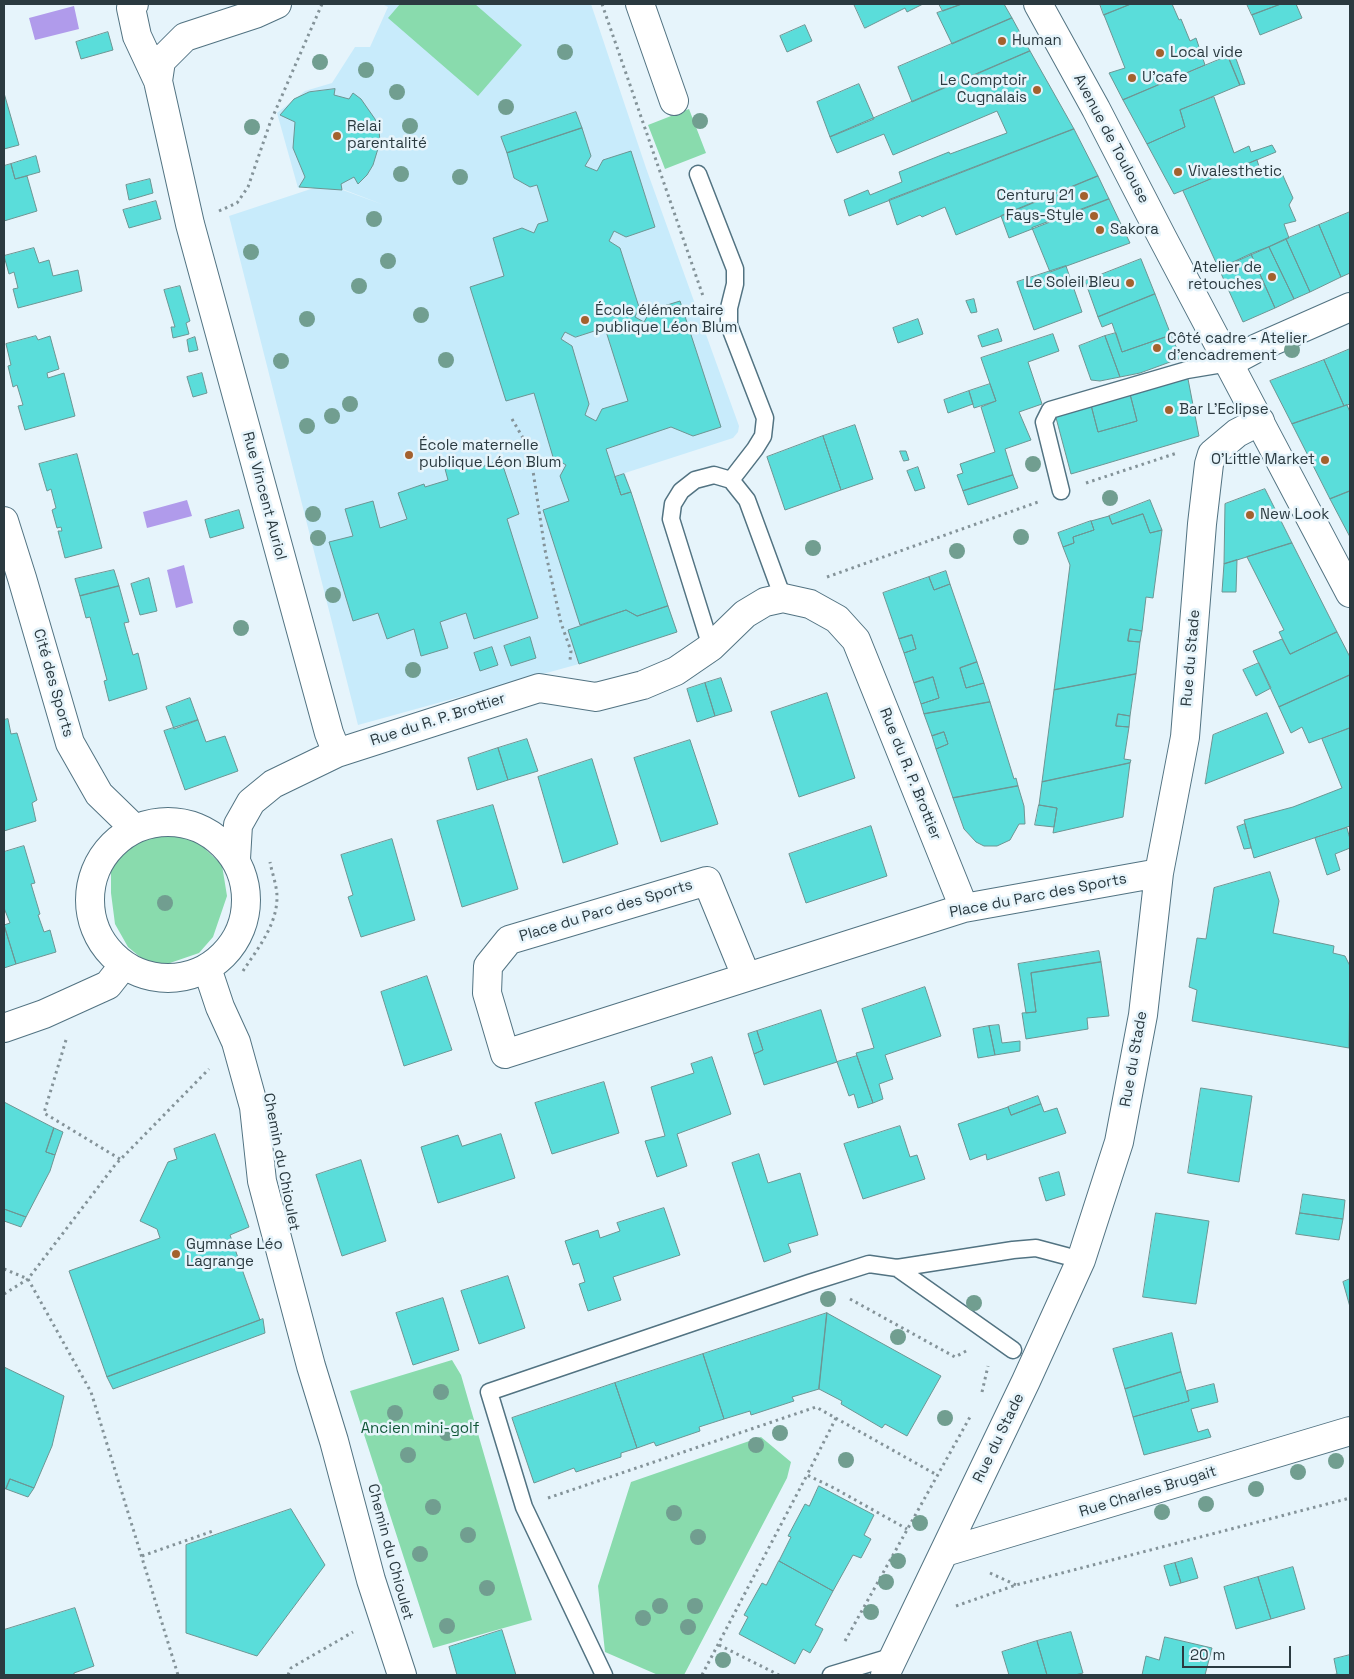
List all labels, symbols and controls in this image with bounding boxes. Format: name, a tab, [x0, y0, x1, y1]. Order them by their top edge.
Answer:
place label: Human	[1012, 32, 1062, 50]
marker: Human	[996, 35, 1008, 47]
place label: Local vide	[1170, 44, 1243, 62]
marker: Local vide	[1154, 47, 1166, 59]
place label: U'cafe	[1142, 69, 1188, 87]
street label: Avenue de Toulouse	[1069, 71, 1153, 207]
place label: Le Comptoir Cugnalais	[940, 72, 1027, 107]
marker: U'cafe	[1126, 72, 1138, 84]
marker: Le Comptoir Cugnalais	[1031, 84, 1043, 96]
place label: Relai parentalité	[347, 118, 427, 153]
marker: Relai parentalité	[331, 130, 343, 142]
place label: Viva!esthetic	[1188, 163, 1282, 181]
marker: Viva!esthetic	[1172, 166, 1184, 178]
place label: Century 21	[996, 187, 1074, 205]
marker: Century 21	[1078, 190, 1090, 202]
place label: Fays-Style	[1006, 207, 1084, 225]
marker: Fays-Style	[1088, 210, 1100, 222]
place label: Sakora	[1110, 221, 1159, 239]
marker: Sakora	[1094, 224, 1106, 236]
place label: Atelier de retouches	[1188, 259, 1262, 294]
marker: Atelier de retouches	[1266, 271, 1278, 283]
place label: Le Soleil Bleu	[1025, 274, 1120, 292]
marker: Le Soleil Bleu	[1124, 277, 1136, 289]
place label: École élémentaire publique Léon Blum	[595, 302, 737, 337]
marker: École élémentaire publique Léon Blum	[579, 314, 591, 326]
place label: Côté cadre - Atelier d'encadrement	[1167, 330, 1307, 365]
marker: Côté cadre - Atelier d'encadrement	[1151, 342, 1163, 354]
place label: Bar L'Eclipse	[1179, 401, 1269, 419]
marker: Bar L'Eclipse	[1163, 404, 1175, 416]
street label: Rue Vincent Auriol	[238, 430, 290, 562]
place label: École maternelle publique Léon Blum	[419, 437, 561, 472]
marker: École maternelle publique Léon Blum	[403, 449, 415, 461]
place label: O'Little Market	[1211, 451, 1315, 469]
marker: O'Little Market	[1319, 454, 1331, 466]
place label: New Look	[1260, 506, 1329, 524]
marker: New Look	[1244, 509, 1256, 521]
street label: Rue du Stade	[1178, 609, 1204, 707]
street label: Cité des Sports	[29, 627, 77, 739]
street label: Rue du R. P. Brottier	[368, 690, 508, 750]
street label: Rue du R. P. Brottier	[875, 705, 945, 843]
street label: Place du Parc des Sports	[948, 870, 1128, 922]
street label: Place du Parc des Sports	[517, 876, 695, 946]
street label: Rue du Stade	[1117, 1010, 1151, 1108]
street label: Chemin du Chioulet	[259, 1092, 303, 1232]
place label: Gymnase Léo Lagrange	[186, 1236, 283, 1271]
marker: Gymnase Léo Lagrange	[170, 1248, 182, 1260]
street label: Rue du Stade	[970, 1390, 1028, 1486]
park label: Ancien mini-golf	[361, 1420, 479, 1438]
street label: Rue Charles Brugait	[1077, 1463, 1219, 1521]
street label: Chemin du Chioulet	[363, 1482, 417, 1622]
scale bar	[1184, 1636, 1293, 1668]
text: 20 m	[1190, 1645, 1225, 1664]

